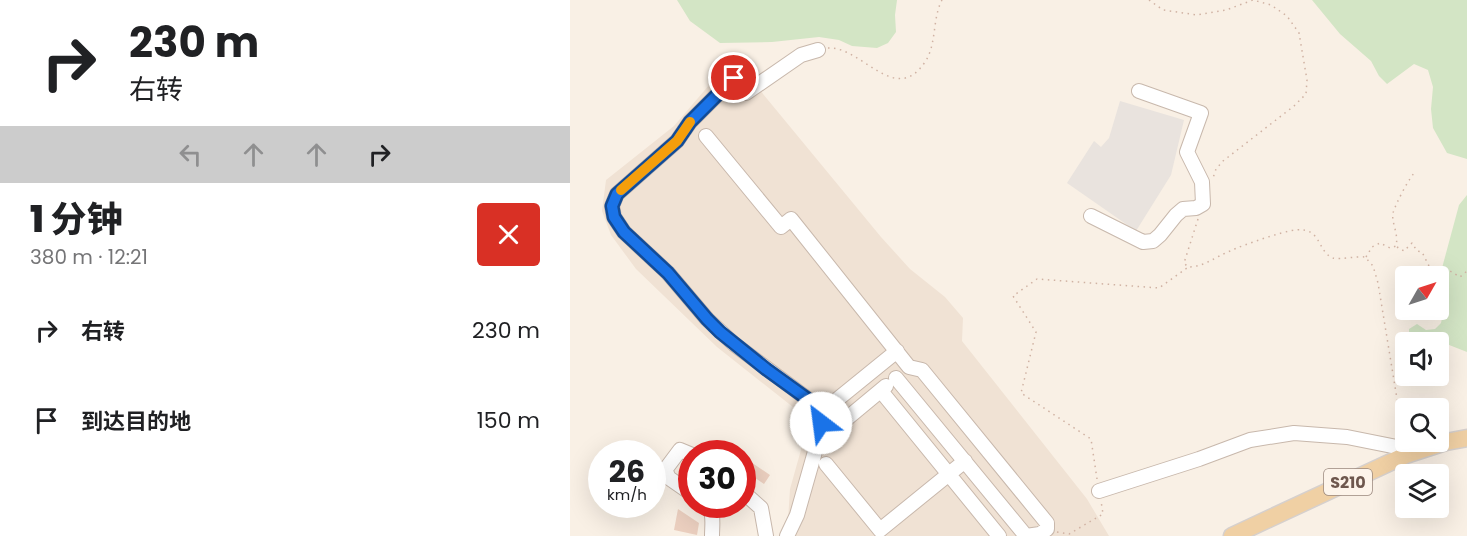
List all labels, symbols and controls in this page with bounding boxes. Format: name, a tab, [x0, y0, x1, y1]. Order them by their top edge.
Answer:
text: 230 m	[129, 13, 259, 72]
icon: right	[30, 24, 108, 102]
pin	[708, 52, 759, 103]
icon: arrive	[717, 61, 750, 94]
text: 右转	[129, 71, 183, 108]
icon: left	[174, 138, 207, 171]
icon: ahead	[237, 138, 270, 171]
icon: ahead	[300, 138, 333, 171]
icon: right	[363, 138, 396, 171]
text: 1 分钟	[30, 194, 123, 245]
button: close	[477, 203, 540, 266]
text: 380 m · 12:21	[30, 243, 148, 271]
north arrow	[1395, 266, 1449, 320]
map controls	[1395, 266, 1449, 518]
icon: right	[30, 314, 63, 347]
text: 230 m	[472, 315, 540, 346]
text: 右转	[81, 316, 125, 347]
button: sound	[1395, 332, 1449, 386]
position arrow	[789, 391, 853, 455]
button: search	[1395, 398, 1449, 452]
icon: arrive	[30, 404, 63, 437]
text: 150 m	[477, 405, 540, 436]
text: 到达目的地	[81, 406, 191, 437]
speed limit sign: 30	[678, 440, 756, 518]
text: 26	[609, 450, 645, 493]
button: layers	[1395, 464, 1449, 518]
road number: S210	[1324, 469, 1372, 495]
text: km/h	[607, 484, 647, 505]

